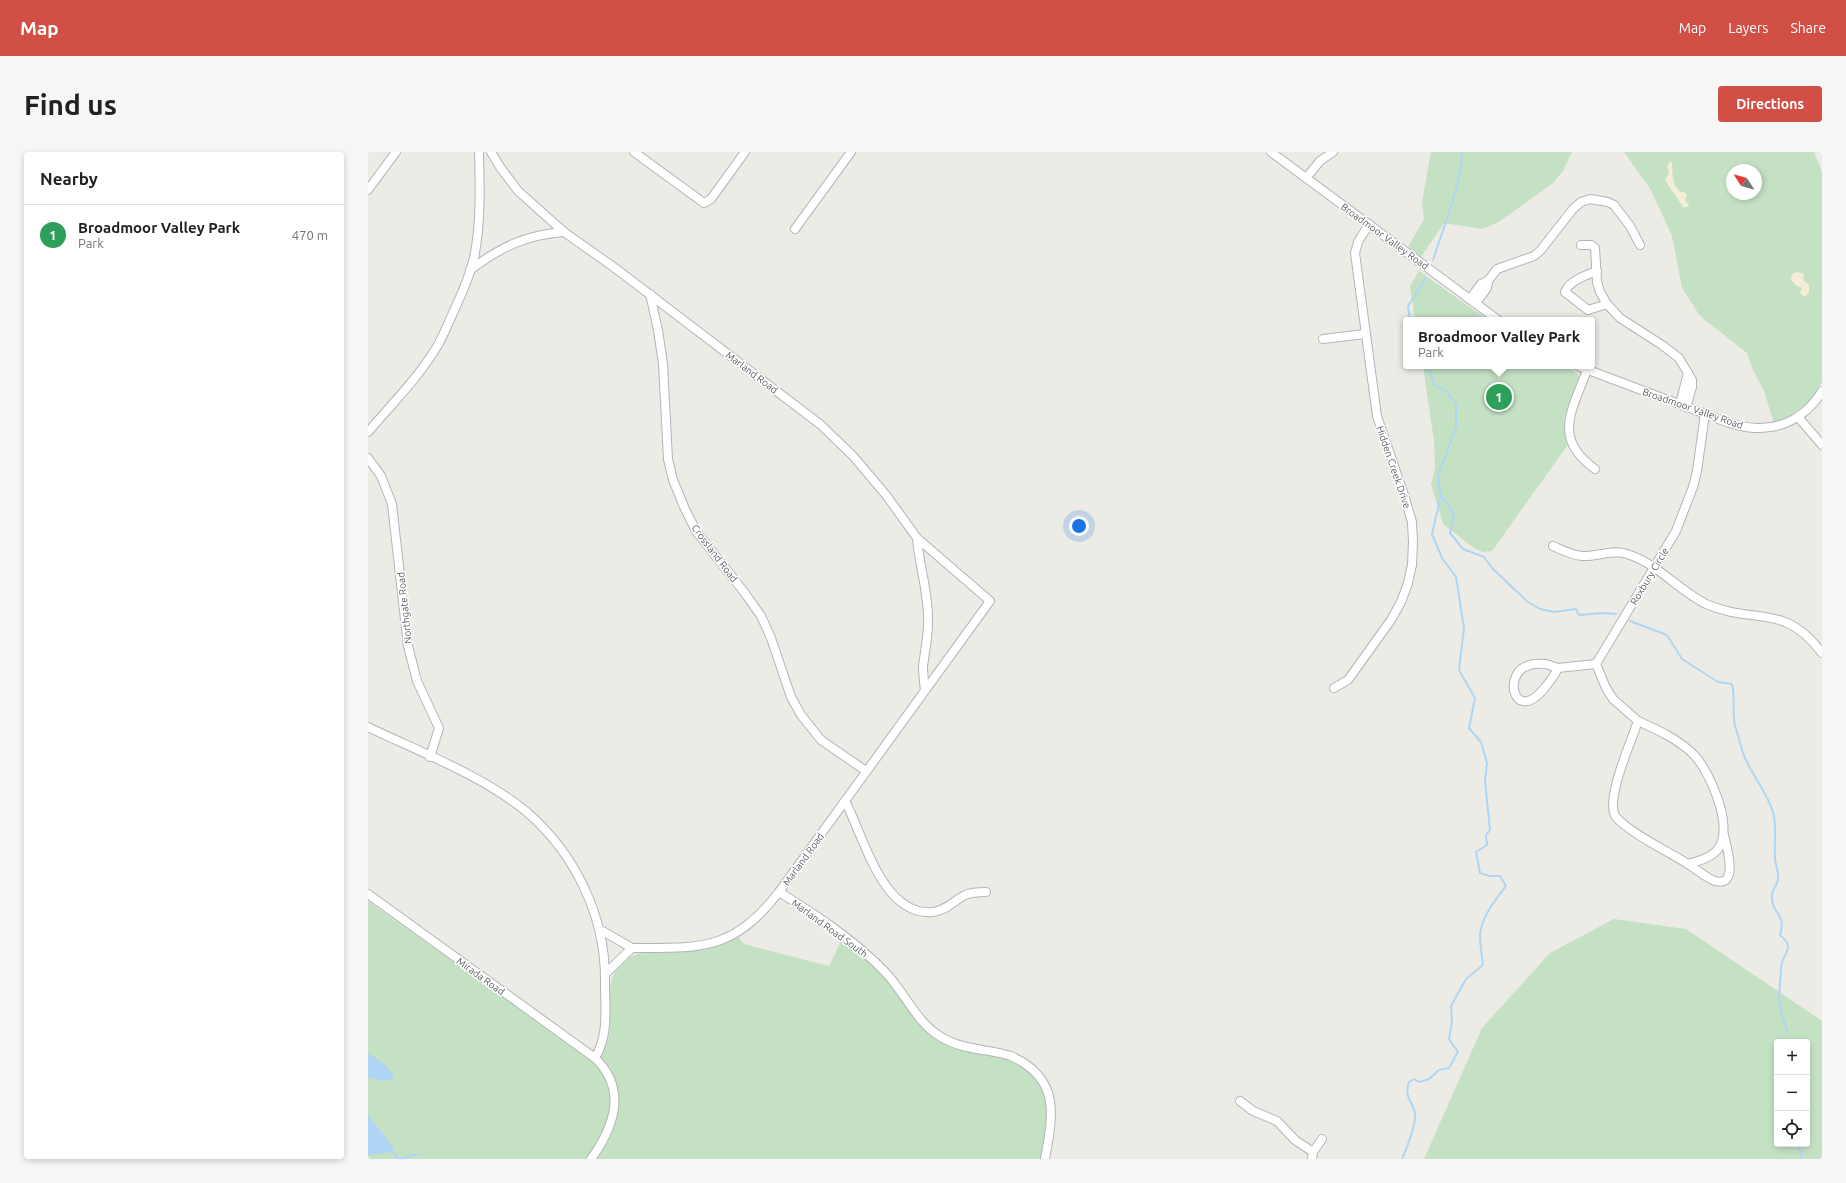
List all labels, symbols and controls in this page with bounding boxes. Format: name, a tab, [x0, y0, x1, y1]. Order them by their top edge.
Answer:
text: Map	[20, 17, 59, 39]
text: Map	[1679, 20, 1706, 36]
text: Layers	[1728, 20, 1768, 36]
text: Share	[1790, 20, 1826, 36]
button: Directions	[1718, 86, 1822, 122]
text: Find us	[24, 89, 117, 120]
north arrow	[1726, 164, 1762, 200]
text: Nearby	[40, 169, 98, 188]
street label: Broadmoor Valley Road	[1339, 201, 1431, 272]
text: Broadmoor Valley Park	[78, 219, 240, 236]
text: 1	[49, 228, 57, 242]
text: 470 m	[292, 228, 328, 242]
text: Park	[78, 236, 104, 250]
popup	[1403, 317, 1595, 369]
text: Broadmoor Valley Park	[1418, 328, 1580, 345]
text: Park	[1418, 345, 1444, 359]
street label: Marland Road	[724, 349, 780, 396]
pin: 1	[1486, 382, 1512, 412]
street label: Broadmoor Valley Road	[1641, 386, 1745, 431]
street label: Hidden Creek Drive	[1374, 424, 1413, 510]
your location	[1069, 516, 1089, 536]
street label: Crossland Road	[689, 522, 740, 584]
street label: Roxbury Circle	[1628, 546, 1671, 607]
street label: Northgate Road	[395, 571, 414, 644]
street label: Marland Road	[781, 831, 826, 888]
street label: Marland Road South	[790, 897, 870, 960]
street label: Mirada Road	[455, 955, 507, 998]
map controls	[1774, 1039, 1810, 1147]
button: +	[1774, 1039, 1810, 1075]
button: −	[1774, 1075, 1810, 1111]
button: locate	[1774, 1111, 1810, 1147]

